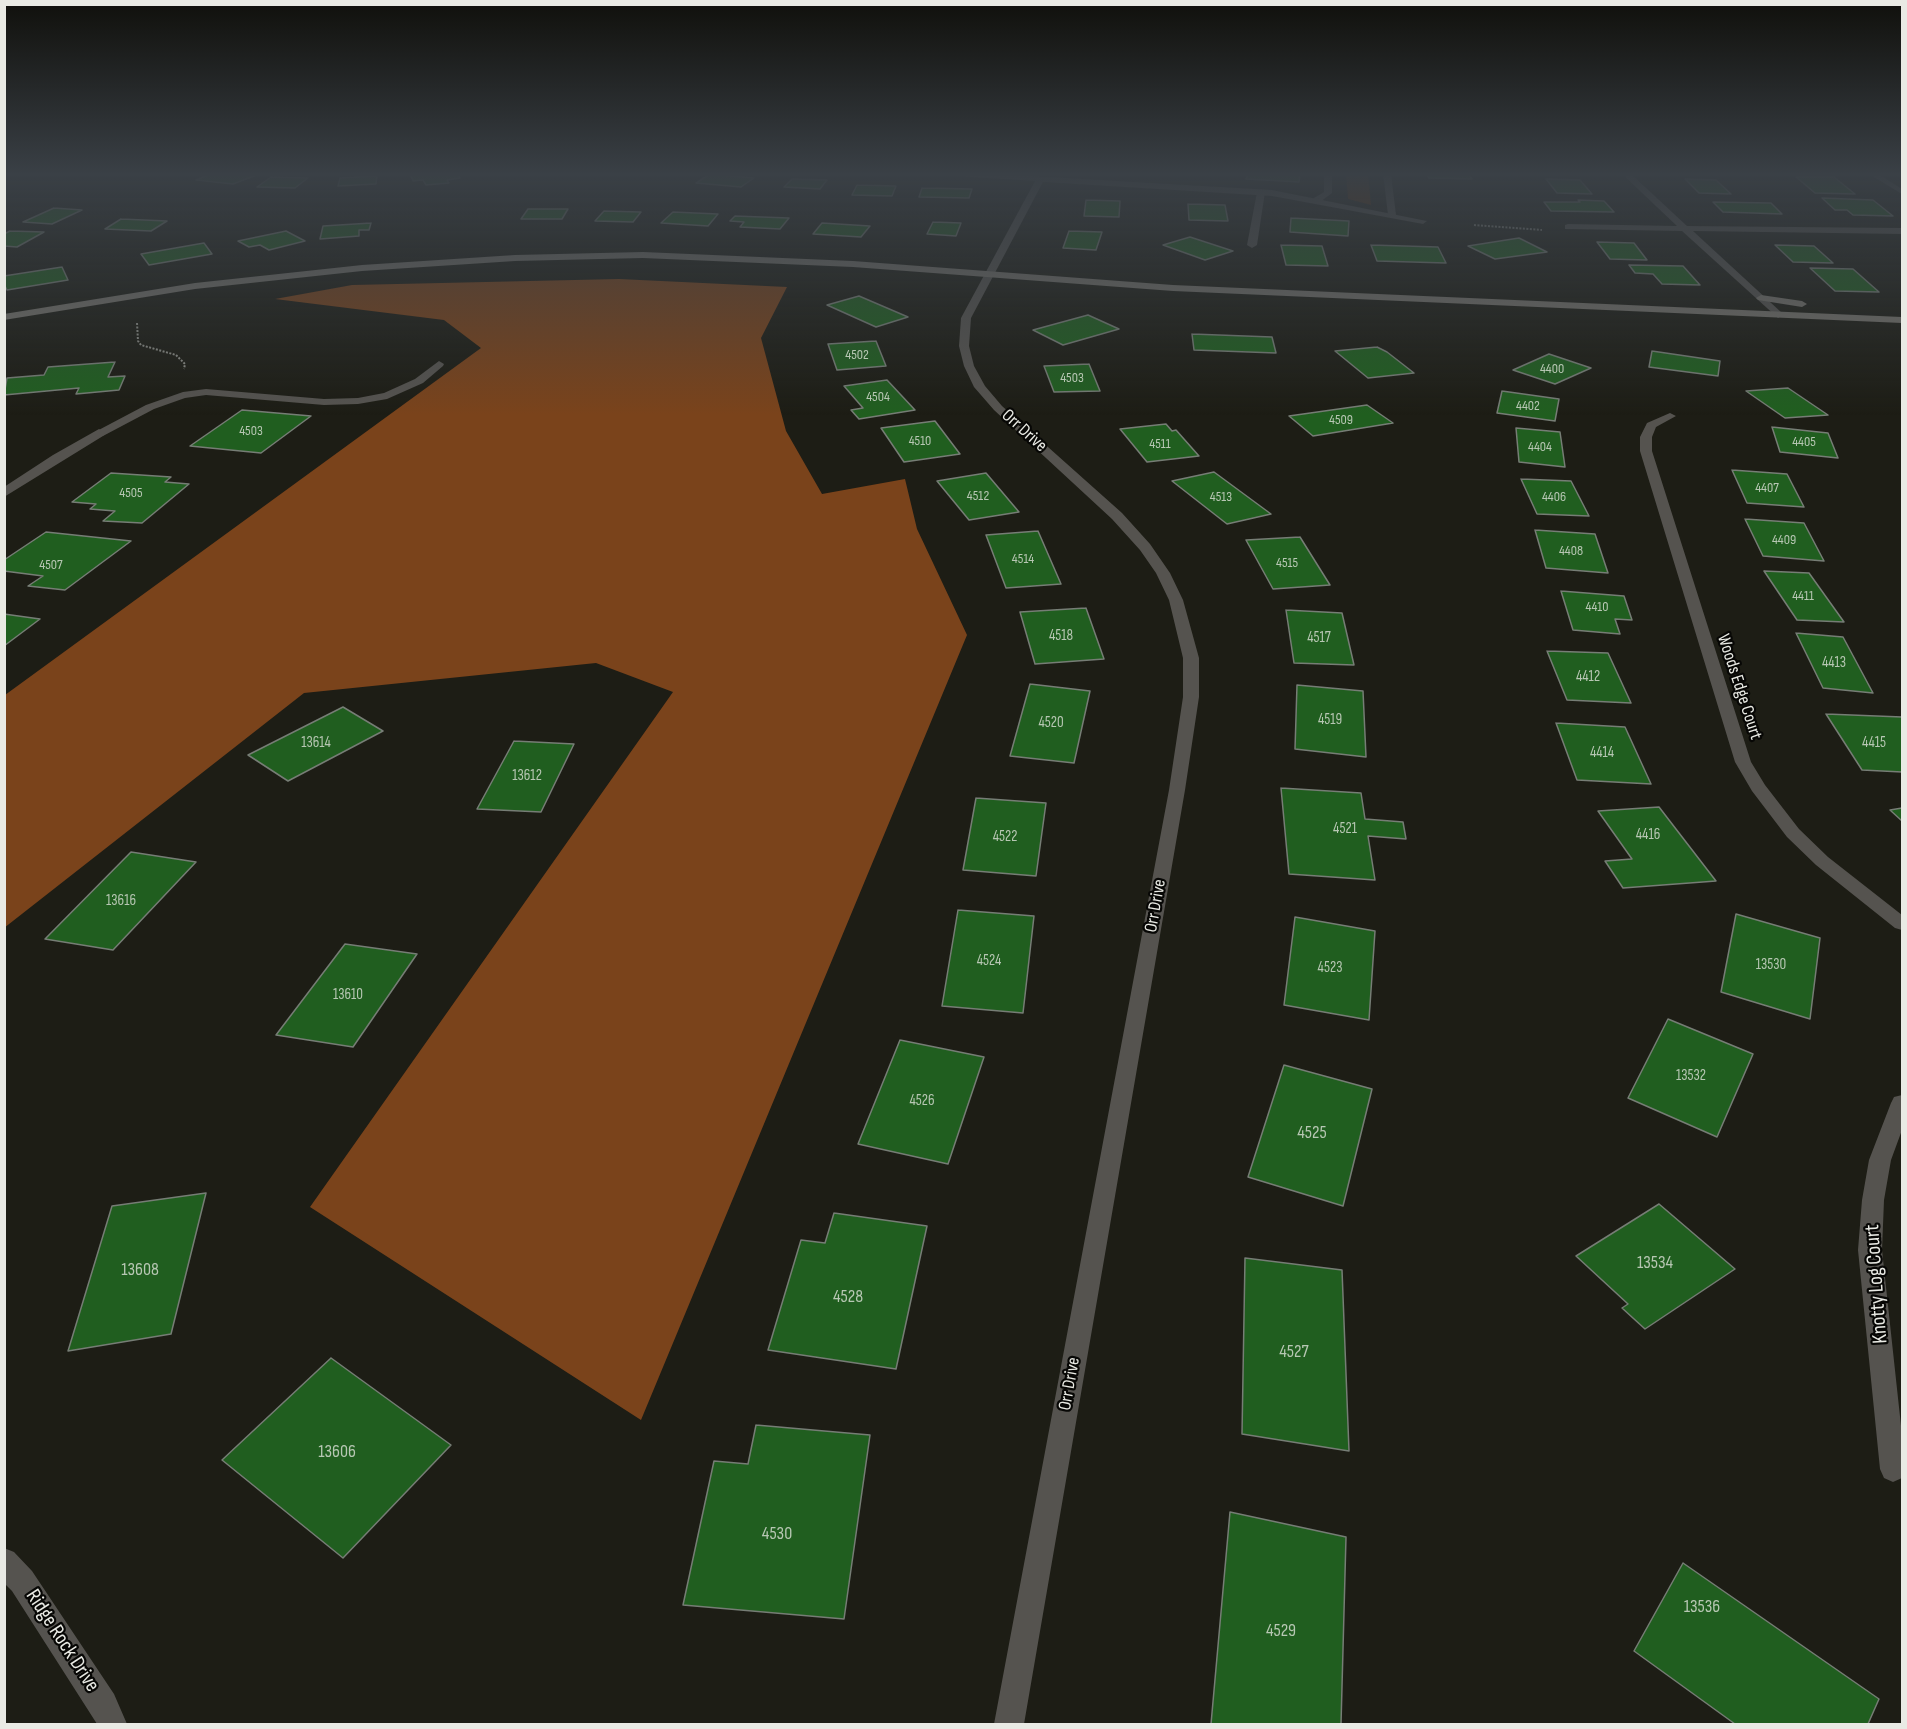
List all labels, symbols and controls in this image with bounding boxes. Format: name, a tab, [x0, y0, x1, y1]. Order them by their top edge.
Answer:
house number: 4502	[845, 347, 869, 363]
house number: 4400	[1540, 361, 1564, 377]
house number: 4503	[1060, 370, 1084, 386]
house number: 4504	[866, 389, 890, 405]
house number: 4402	[1516, 398, 1540, 414]
street label: Orr Drive	[997, 405, 1051, 457]
house number: 4509	[1329, 412, 1353, 428]
house number: 4503	[239, 423, 263, 439]
house number: 4510	[909, 433, 931, 449]
house number: 4405	[1792, 434, 1816, 450]
house number: 4511	[1149, 436, 1171, 452]
house number: 4404	[1528, 439, 1552, 455]
house number: 4407	[1755, 480, 1779, 496]
house number: 4505	[119, 485, 143, 501]
house number: 4512	[967, 488, 989, 504]
house number: 4513	[1210, 489, 1232, 505]
house number: 4406	[1542, 489, 1566, 505]
house number: 4409	[1772, 532, 1796, 548]
house number: 4408	[1559, 543, 1583, 559]
house number: 4514	[1012, 551, 1034, 567]
house number: 4515	[1276, 555, 1298, 571]
house number: 4507	[39, 557, 63, 573]
house number: 4411	[1792, 588, 1814, 604]
house number: 4410	[1586, 599, 1608, 615]
house number: 4518	[1049, 627, 1073, 645]
house number: 4517	[1307, 629, 1331, 647]
street label: Woods Edge Court	[1712, 632, 1766, 742]
house number: 4413	[1822, 654, 1846, 672]
house number: 4412	[1576, 668, 1600, 686]
house number: 4519	[1318, 711, 1342, 729]
house number: 4520	[1038, 714, 1064, 732]
house number: 13614	[301, 734, 331, 752]
house number: 4415	[1862, 734, 1886, 752]
house number: 4414	[1590, 744, 1614, 762]
house number: 13612	[512, 767, 542, 785]
house number: 4521	[1333, 820, 1357, 838]
house number: 4416	[1636, 826, 1660, 844]
house number: 4522	[993, 828, 1017, 846]
street label: Orr Drive	[1141, 878, 1171, 934]
house number: 13616	[106, 892, 136, 910]
house number: 4524	[977, 952, 1001, 970]
house number: 13530	[1756, 956, 1786, 974]
house number: 4523	[1318, 959, 1342, 977]
house number: 13610	[333, 986, 363, 1004]
house number: 13532	[1676, 1067, 1706, 1085]
house number: 4526	[909, 1092, 935, 1110]
house number: 4525	[1297, 1122, 1327, 1144]
street label: Knotty Log Court	[1860, 1224, 1894, 1344]
house number: 13534	[1637, 1252, 1673, 1274]
house number: 13608	[121, 1259, 159, 1281]
house number: 4528	[833, 1286, 863, 1308]
house number: 4527	[1279, 1341, 1309, 1363]
street label: Orr Drive	[1055, 1356, 1085, 1412]
house number: 13606	[318, 1441, 356, 1463]
house number: 4530	[762, 1523, 792, 1545]
street label: Ridge Rock Drive	[20, 1585, 104, 1697]
house number: 13536	[1684, 1596, 1720, 1618]
house number: 4529	[1266, 1620, 1296, 1642]

